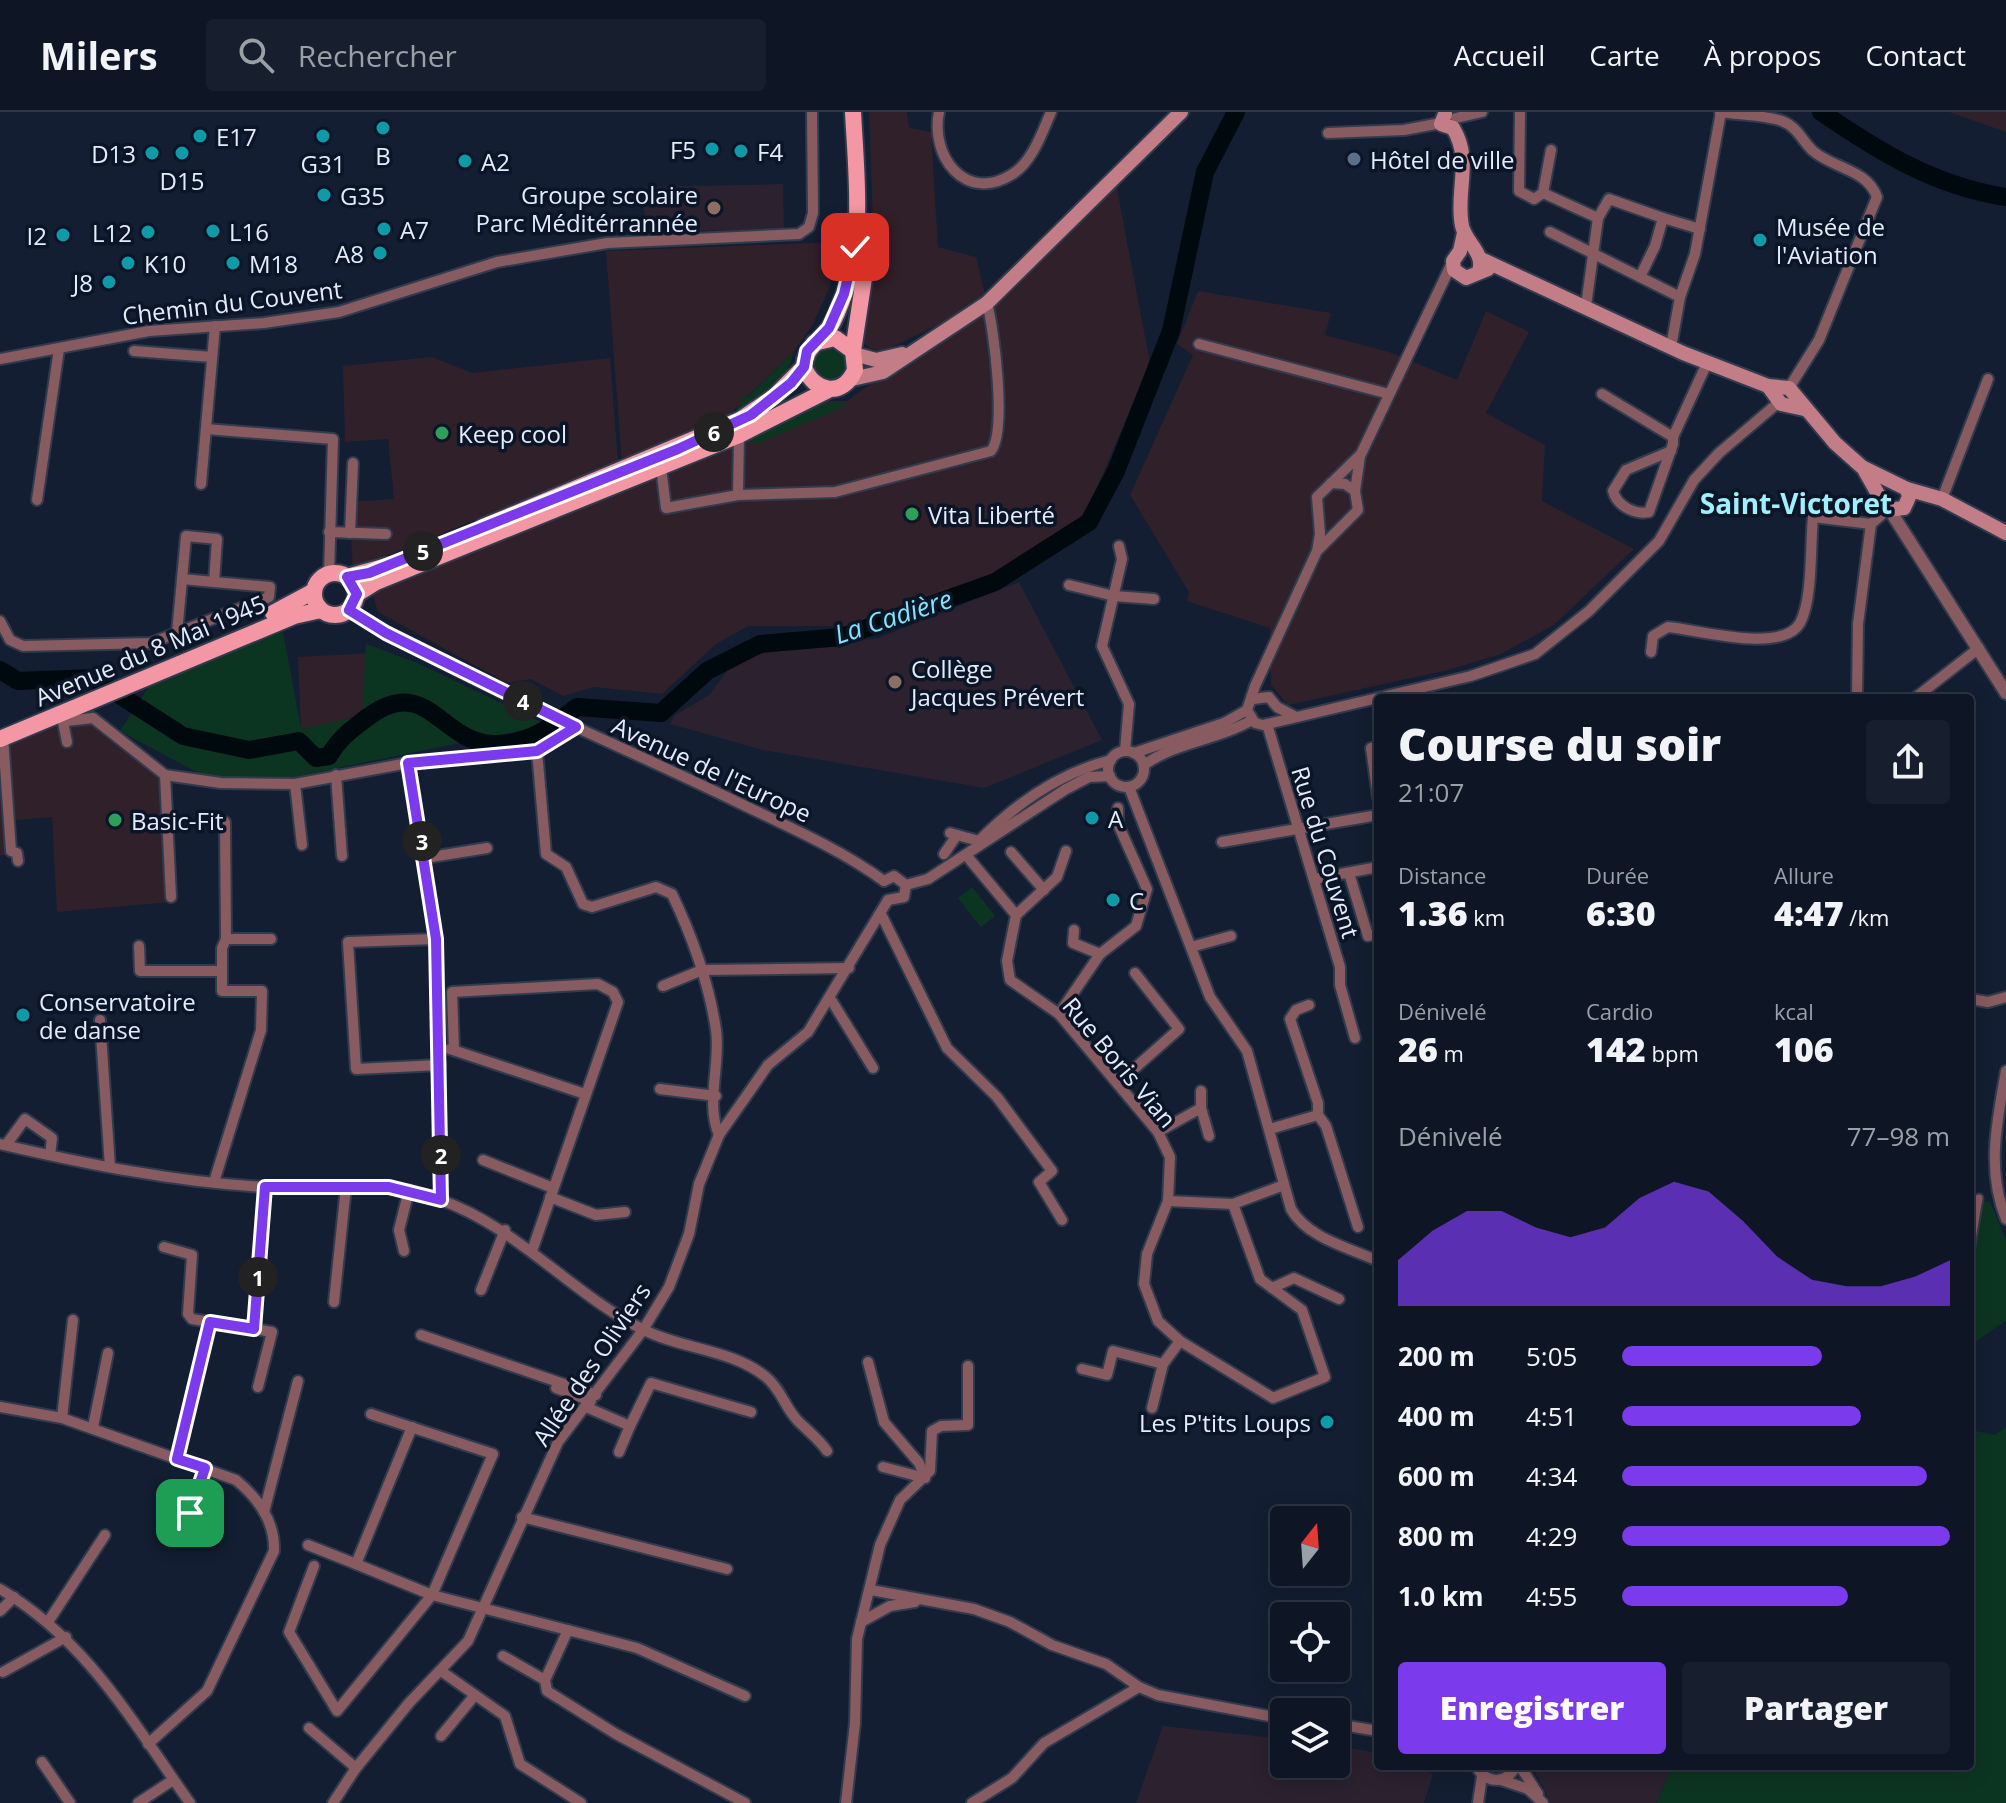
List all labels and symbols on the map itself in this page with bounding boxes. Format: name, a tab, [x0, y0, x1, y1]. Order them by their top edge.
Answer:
marker: B	[374, 119, 392, 137]
place label: E17	[216, 120, 257, 153]
marker: E17	[191, 127, 209, 145]
marker: G31	[314, 127, 332, 145]
place label: F5	[670, 133, 696, 166]
place label: F4	[757, 135, 783, 168]
place label: D13	[91, 137, 136, 170]
place label: B	[375, 139, 391, 172]
marker: F5	[703, 140, 721, 158]
marker: F4	[732, 142, 750, 160]
place label: Hôtel de ville	[1370, 143, 1515, 176]
marker: D13	[143, 144, 161, 162]
marker: D15	[173, 144, 191, 162]
place label: A2	[481, 145, 510, 178]
place label: G31	[301, 147, 345, 180]
marker: Hôtel de ville	[1345, 150, 1363, 168]
marker: A2	[456, 152, 474, 170]
place label: D15	[160, 164, 204, 197]
place label: Groupe scolaire Parc Méditérrannée	[476, 178, 698, 239]
place label: G35	[340, 179, 385, 212]
marker: G35	[315, 186, 333, 204]
marker: Groupe scolaire Parc Méditérrannée	[705, 199, 723, 217]
place label: Musée de l'Aviation	[1776, 210, 1885, 271]
place label: A7	[400, 213, 429, 246]
pin	[821, 213, 889, 281]
place label: L16	[229, 215, 269, 248]
place label: L12	[92, 216, 132, 249]
place label: I2	[27, 219, 47, 252]
marker: A7	[375, 220, 393, 238]
marker: L16	[204, 222, 222, 240]
marker: L12	[139, 223, 157, 241]
marker: I2	[54, 226, 72, 244]
marker: Musée de l'Aviation	[1751, 231, 1769, 249]
place label: A8	[335, 237, 364, 270]
marker: A8	[371, 244, 389, 262]
place label: K10	[144, 247, 186, 280]
place label: M18	[249, 247, 298, 280]
marker: K10	[119, 254, 137, 272]
marker: M18	[224, 254, 242, 272]
place label: J8	[71, 266, 93, 299]
street label: Chemin du Couvent	[120, 272, 344, 332]
marker: J8	[100, 273, 118, 291]
pin: 6	[694, 412, 734, 452]
place label: Keep cool	[458, 417, 567, 450]
marker: Keep cool	[433, 424, 451, 442]
district label: Saint-Victoret	[1700, 484, 1892, 522]
place label: Vita Liberté	[928, 498, 1055, 531]
marker: Vita Liberté	[903, 505, 921, 523]
pin: 5	[403, 531, 443, 571]
water label: La Cadière	[830, 580, 956, 652]
street label: Avenue du 8 Mai 1945	[30, 586, 270, 714]
place label: Collège Jacques Prévert	[909, 652, 1084, 713]
marker: Collège Jacques Prévert	[886, 673, 904, 691]
pin: 4	[503, 681, 543, 721]
street label: Avenue de l'Europe	[607, 708, 817, 830]
street label: Rue du Couvent	[1284, 762, 1368, 942]
place label: A	[1108, 802, 1124, 835]
place label: Basic-Fit	[131, 804, 224, 837]
marker: A	[1083, 809, 1101, 827]
marker: Basic-Fit	[106, 811, 124, 829]
pin: 3	[402, 821, 442, 861]
place label: C	[1129, 884, 1144, 917]
marker: C	[1104, 891, 1122, 909]
place label: Conservatoire de danse	[39, 985, 196, 1046]
street label: Rue Boris Vian	[1056, 990, 1184, 1134]
marker: Conservatoire de danse	[14, 1006, 32, 1024]
pin: 2	[421, 1135, 461, 1175]
pin: 1	[238, 1257, 278, 1297]
street label: Allée des Oliviers	[524, 1276, 658, 1452]
place label: Les P'tits Loups	[1139, 1406, 1311, 1439]
marker: Les P'tits Loups	[1318, 1413, 1336, 1431]
pin	[156, 1479, 224, 1547]
north arrow	[1270, 1506, 1350, 1586]

